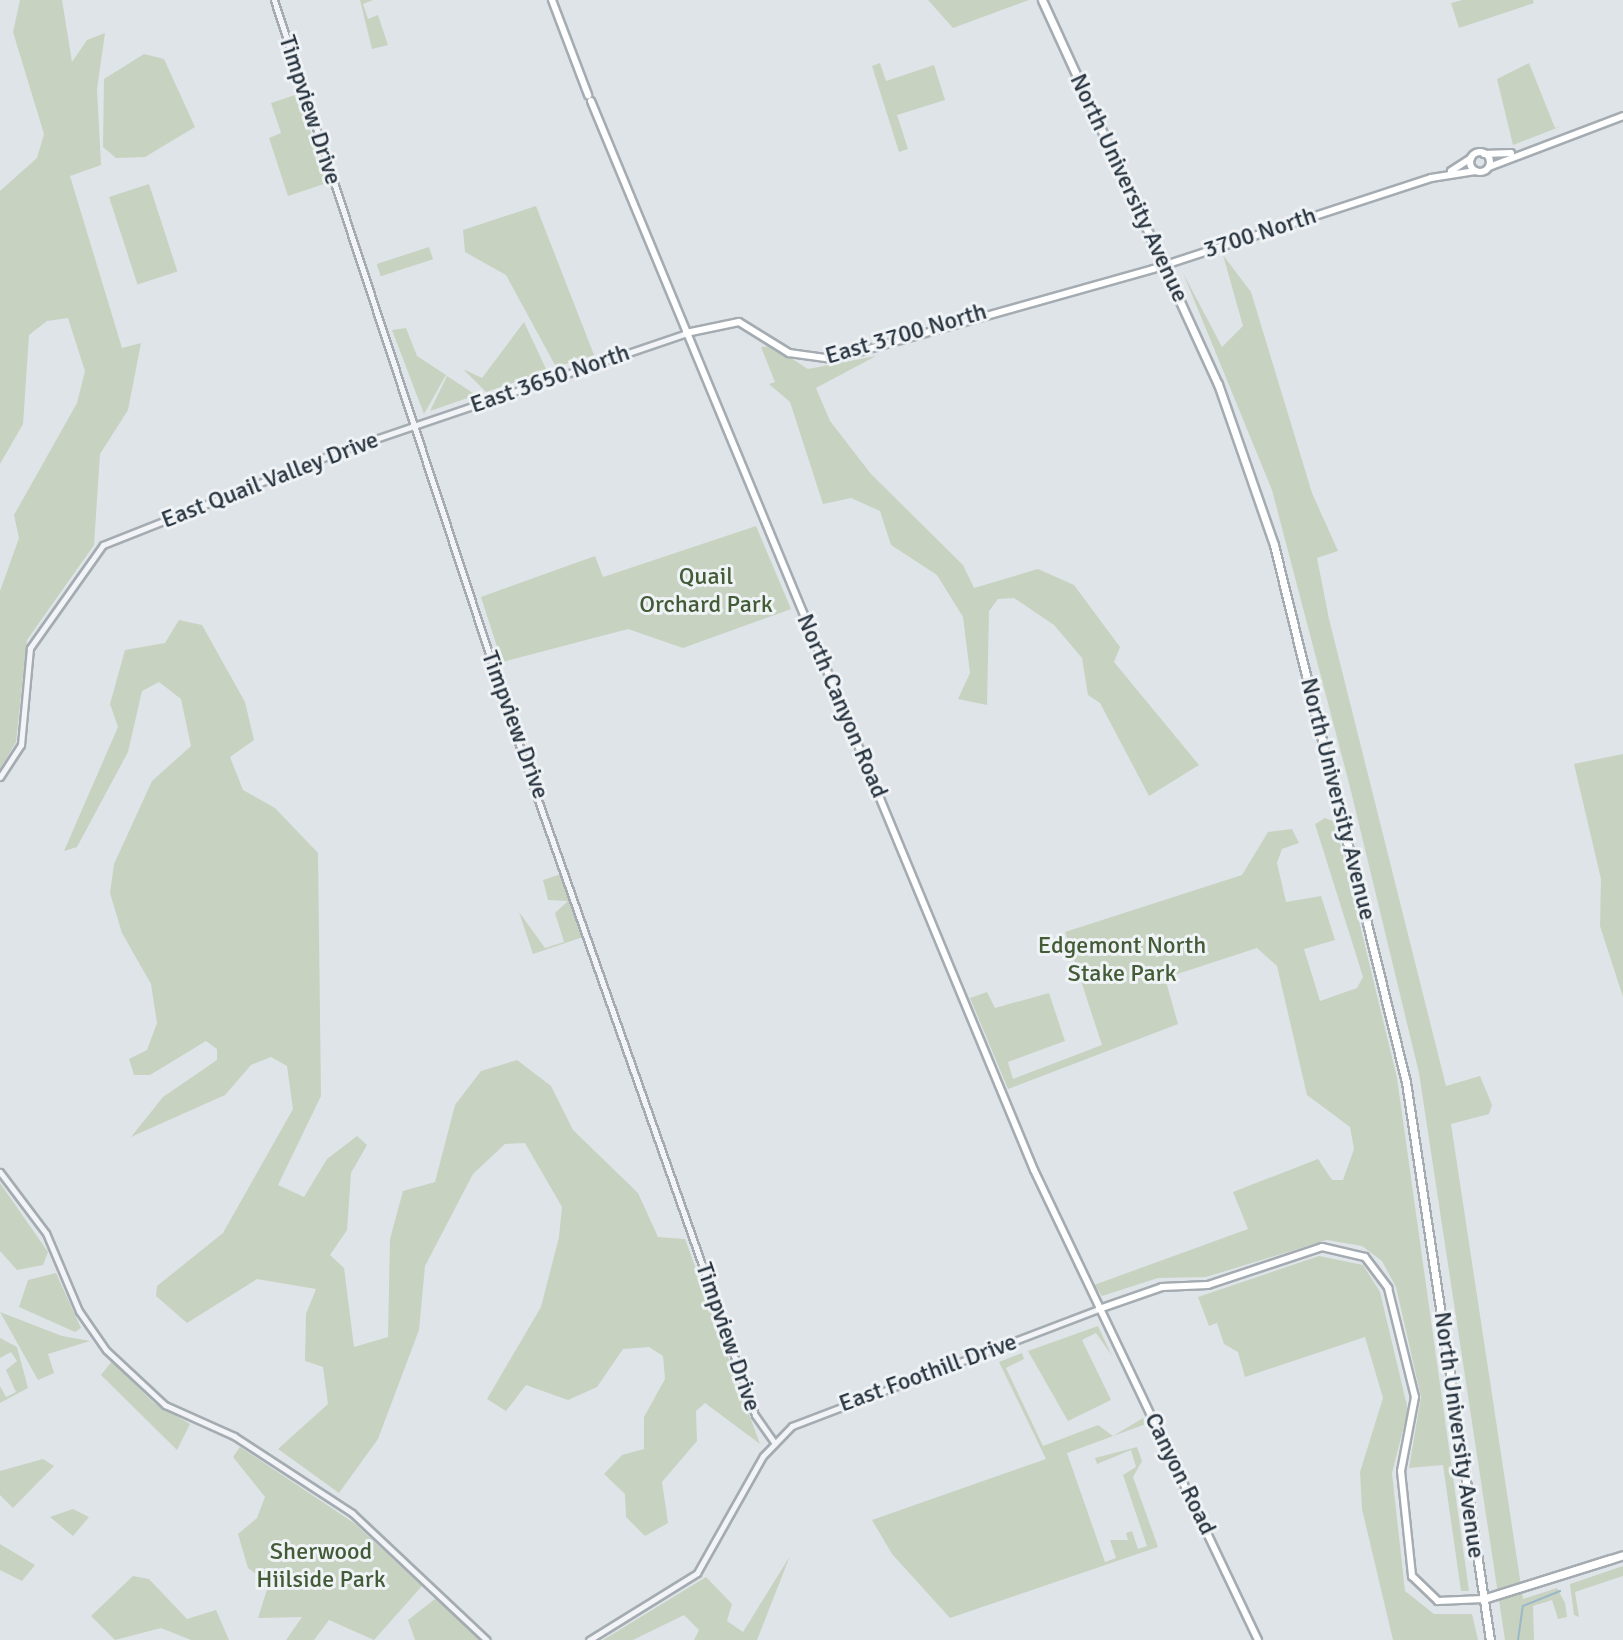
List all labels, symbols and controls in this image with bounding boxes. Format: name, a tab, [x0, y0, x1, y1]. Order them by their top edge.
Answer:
street label: Timpview Drive	[272, 32, 348, 188]
street label: North University Avenue	[1063, 69, 1195, 307]
street label: 3700 North	[1200, 201, 1320, 265]
street label: East 3700 North	[822, 297, 990, 371]
street label: East 3650 North	[467, 338, 633, 420]
street label: East Quail Valley Drive	[157, 425, 383, 535]
park label: Quail Orchard Park	[639, 563, 773, 619]
street label: North Canyon Road	[790, 610, 894, 802]
street label: Timpview Drive	[475, 647, 555, 803]
street label: North University Avenue	[1294, 675, 1382, 923]
park label: Edgemont North Stake Park	[1038, 932, 1206, 988]
street label: Timpview Drive	[689, 1259, 767, 1415]
street label: North University Avenue	[1427, 1310, 1491, 1560]
street label: East Foothill Drive	[835, 1327, 1021, 1419]
street label: Canyon Road	[1138, 1408, 1222, 1540]
park label: Sherwood Hiilside Park	[256, 1538, 386, 1594]

